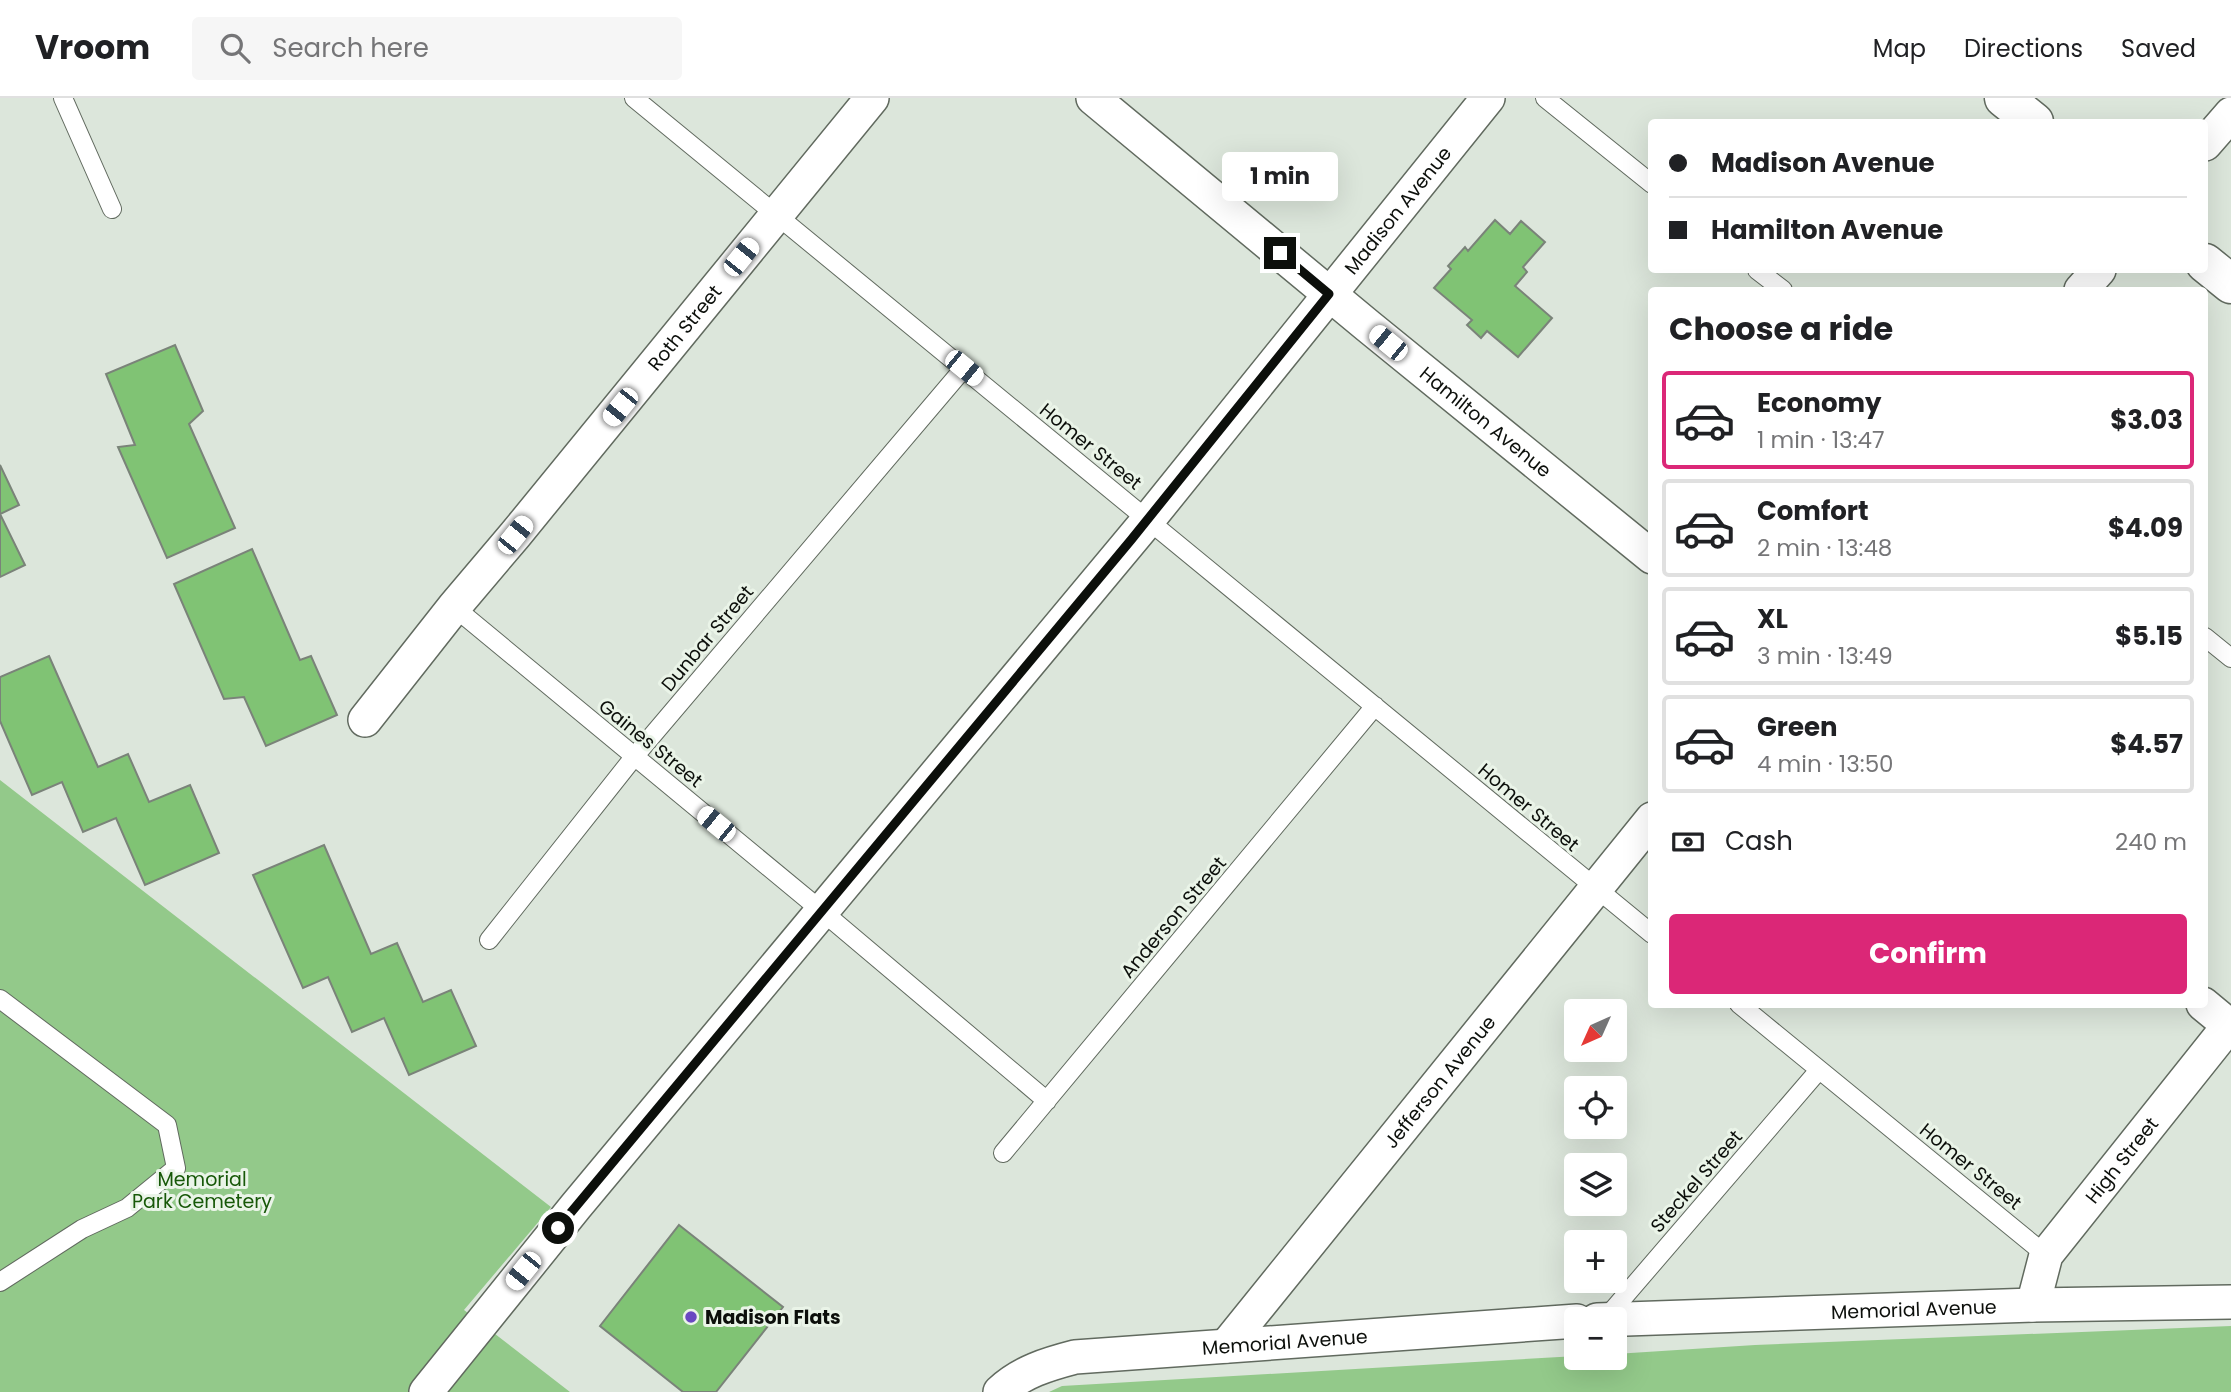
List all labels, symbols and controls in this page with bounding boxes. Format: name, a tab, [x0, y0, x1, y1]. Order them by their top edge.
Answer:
search box	[192, 17, 682, 80]
text: Vroom	[35, 24, 150, 71]
icon: search	[216, 29, 254, 67]
text: Search here	[272, 30, 429, 66]
text: Map	[1873, 32, 1926, 65]
text: Directions	[1964, 32, 2083, 65]
text: Saved	[2121, 32, 2196, 65]
street label: Madison Avenue	[1338, 141, 1458, 280]
text: Madison Avenue	[1711, 145, 1934, 181]
callout: 1 min	[1222, 152, 1338, 200]
text: 1 min	[1250, 160, 1310, 192]
text: Hamilton Avenue	[1711, 212, 1943, 248]
car	[720, 234, 763, 280]
route end	[1264, 237, 1296, 269]
street label: Roth Street	[642, 279, 728, 377]
text: Choose a ride	[1669, 306, 1893, 351]
car	[1366, 322, 1411, 364]
car	[942, 347, 987, 389]
street label: Hamilton Avenue	[1414, 360, 1557, 484]
car	[599, 384, 642, 430]
text: Economy	[1757, 385, 1881, 421]
icon: car	[1673, 389, 1736, 452]
street label: Homer Street	[1034, 397, 1148, 496]
text: $3.03	[2110, 402, 2183, 438]
text: 1 min · 13:47	[1757, 424, 1885, 456]
text: Comfort	[1757, 493, 1869, 529]
icon: car	[1673, 497, 1736, 560]
text: $4.09	[2108, 510, 2183, 546]
car	[494, 512, 537, 558]
text: 2 min · 13:48	[1757, 532, 1892, 564]
street label: Dunbar Street	[655, 579, 760, 697]
text: XL	[1757, 601, 1788, 637]
icon: car	[1673, 605, 1736, 668]
text: $5.15	[2115, 618, 2183, 654]
text: 3 min · 13:49	[1757, 640, 1893, 672]
street label: Gaines Street	[593, 693, 709, 794]
text: Green	[1757, 709, 1838, 745]
icon: car	[1673, 713, 1736, 776]
text: $4.57	[2110, 726, 2183, 762]
text: 4 min · 13:50	[1757, 748, 1894, 780]
street label: Homer Street	[1472, 757, 1585, 858]
car	[694, 803, 739, 845]
icon: cash	[1669, 823, 1707, 861]
text: Cash	[1725, 823, 1793, 859]
text: 240 m	[2115, 826, 2187, 858]
street label: Anderson Street	[1114, 851, 1233, 984]
button: Confirm	[1669, 914, 2187, 994]
north arrow	[1564, 999, 1628, 1062]
map controls	[1564, 999, 1627, 1370]
street label: Jefferson Avenue	[1378, 1010, 1502, 1154]
button: locate	[1564, 1076, 1627, 1139]
street label: High Street	[2079, 1111, 2165, 1209]
street label: Homer Street	[1914, 1117, 2028, 1216]
street label: Steckel Street	[1644, 1124, 1749, 1239]
button: layers	[1564, 1153, 1627, 1216]
park label: Memorial Park Cemetery	[132, 1166, 272, 1215]
route start	[542, 1212, 574, 1244]
button: +	[1564, 1230, 1627, 1293]
car	[502, 1248, 545, 1294]
street label: Memorial Avenue	[1831, 1293, 1997, 1326]
place label: Madison Flats	[705, 1304, 841, 1331]
button: −	[1564, 1307, 1627, 1370]
marker: Madison Flats	[683, 1309, 699, 1325]
street label: Memorial Avenue	[1201, 1323, 1368, 1362]

